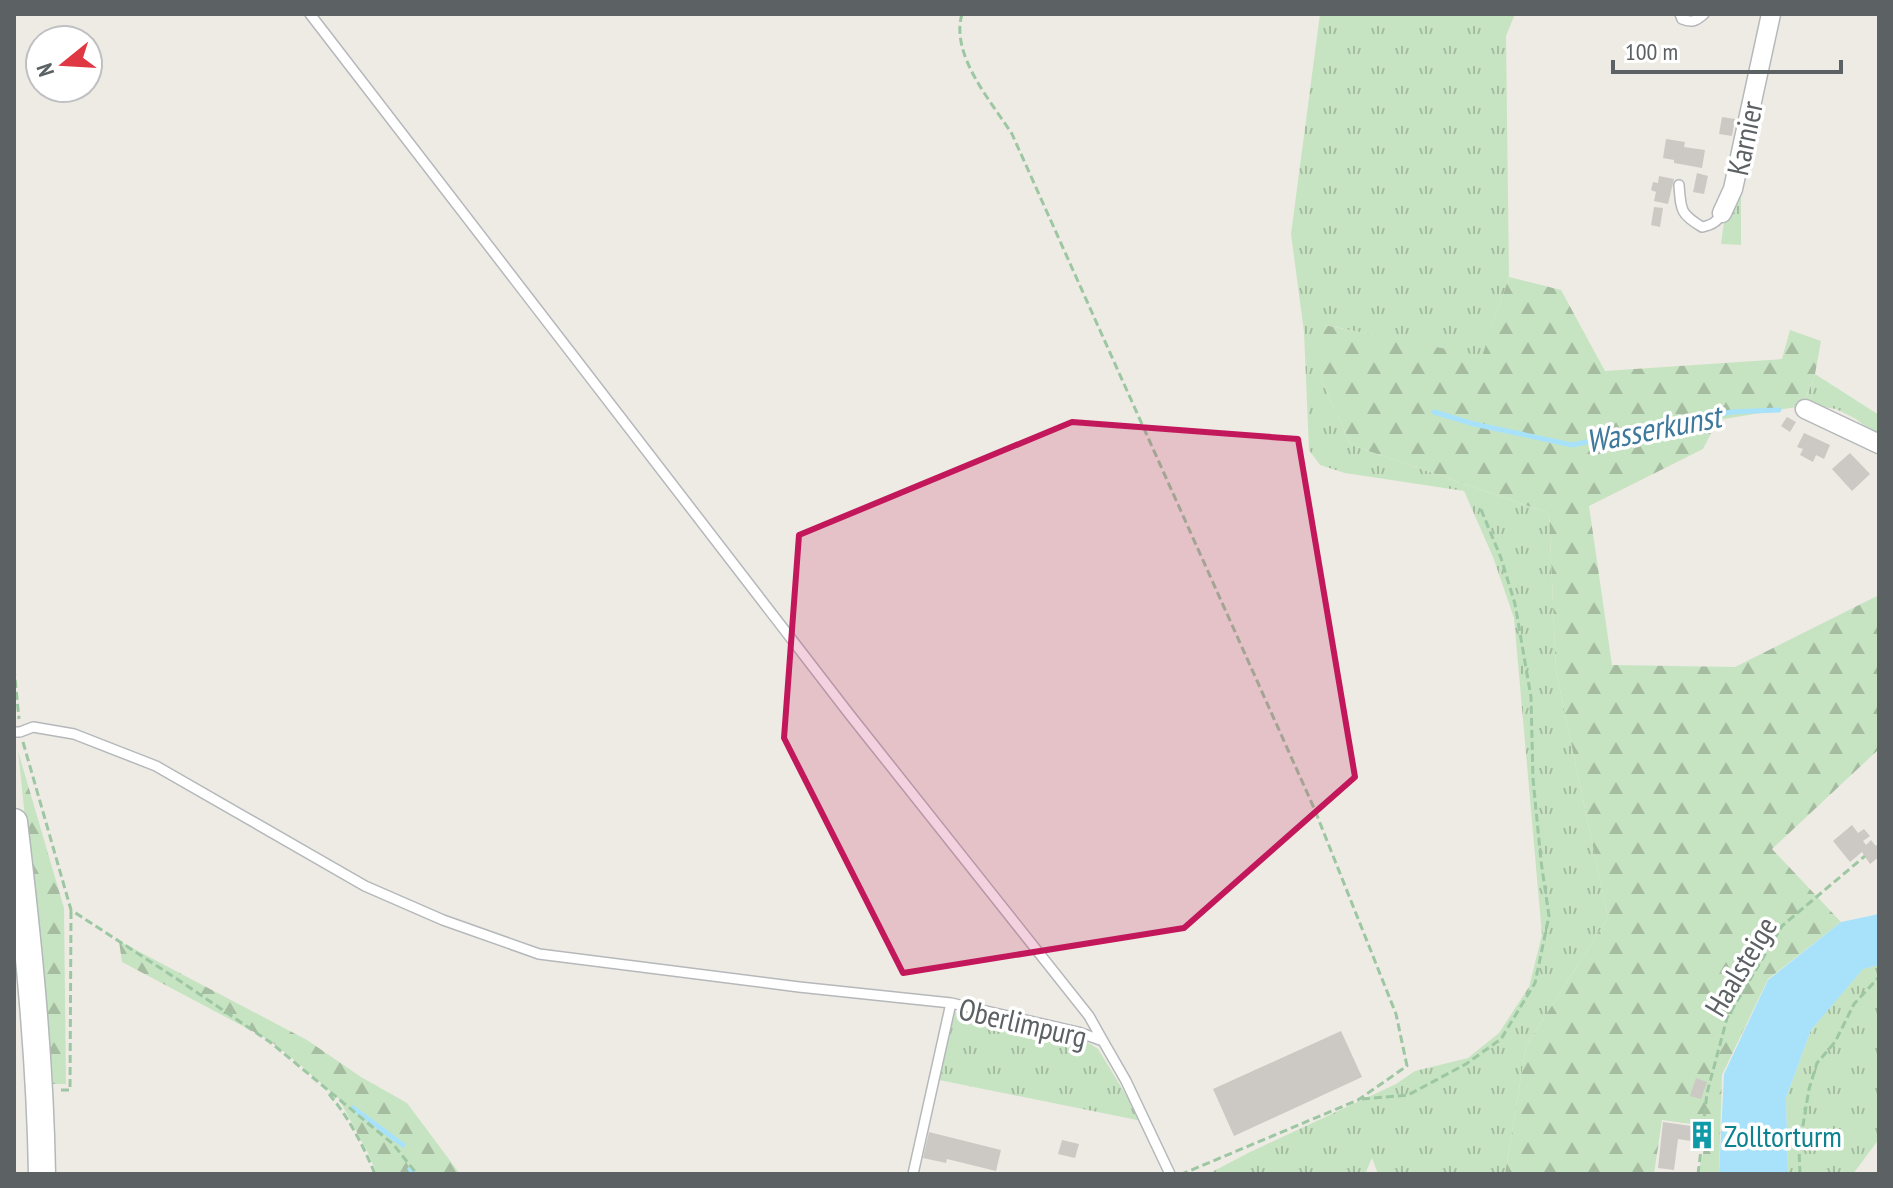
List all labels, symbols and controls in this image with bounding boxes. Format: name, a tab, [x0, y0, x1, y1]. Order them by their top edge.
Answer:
north arrow	[24, 24, 104, 104]
scale bar	[1613, 24, 1841, 74]
text: 100 m	[1625, 36, 1678, 67]
text: N	[30, 60, 60, 80]
street label: Karnier	[1717, 97, 1771, 179]
water label: Wasserkunst	[1582, 394, 1727, 462]
street label: Haalsteige	[1695, 909, 1785, 1023]
street label: Oberlimpurg	[955, 988, 1091, 1056]
place label: Zolltorturm	[1724, 1116, 1842, 1155]
building icon: Zolltorturm	[1687, 1120, 1717, 1150]

